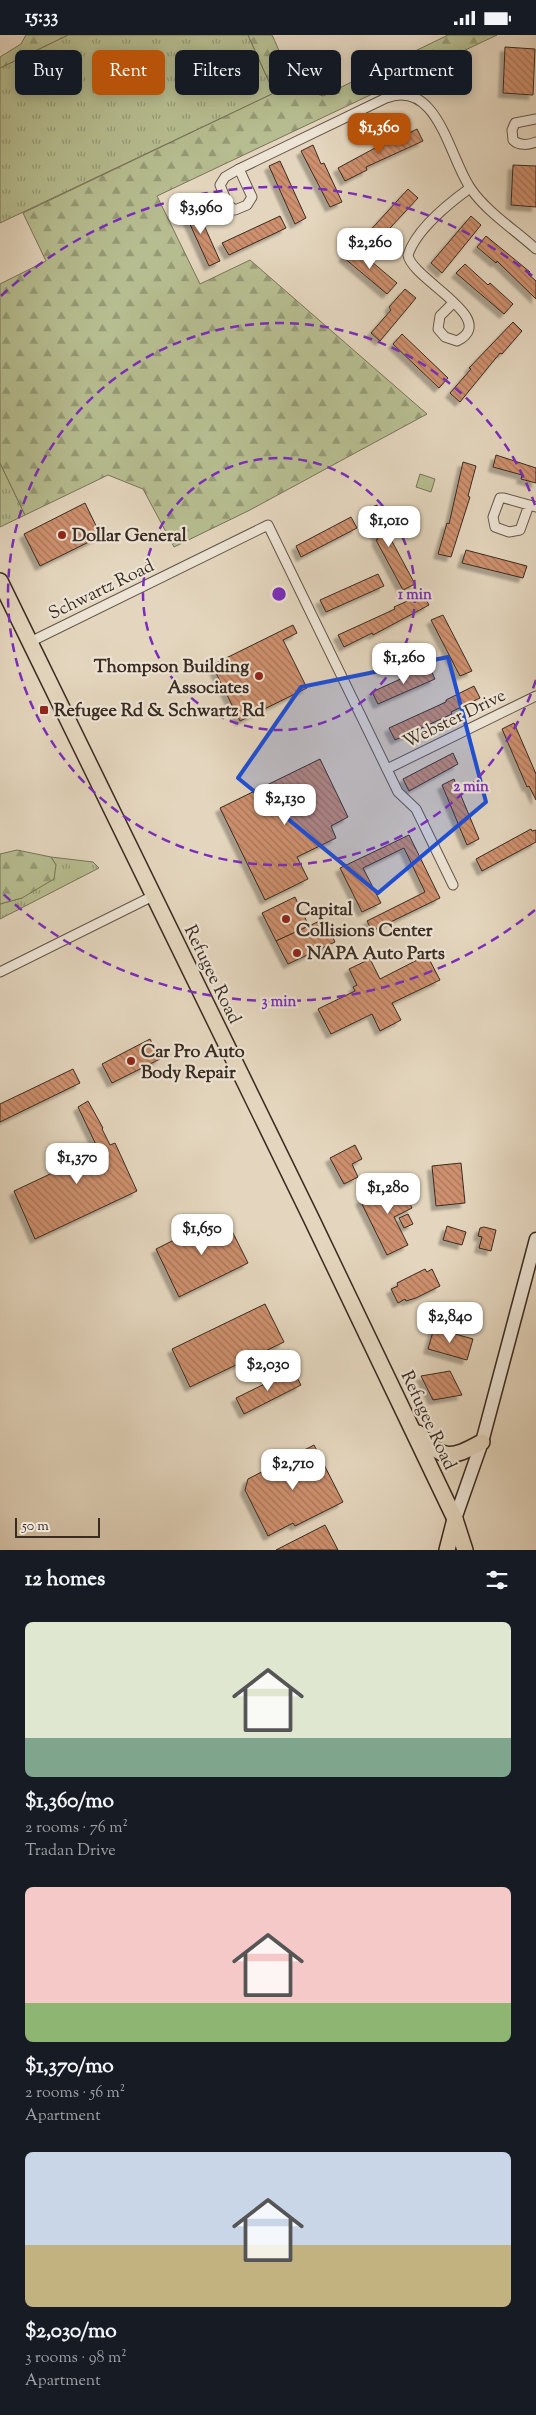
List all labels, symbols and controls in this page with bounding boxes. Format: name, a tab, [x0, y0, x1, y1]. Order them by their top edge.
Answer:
text: 15:33	[25, 4, 58, 31]
chip: Buy	[15, 50, 82, 95]
chip: Rent	[92, 50, 165, 95]
chip: Filters	[175, 50, 259, 95]
chip: New	[269, 50, 341, 95]
chip: Apartment	[351, 50, 472, 95]
pin: $1,360	[338, 113, 420, 155]
text: $1,360	[359, 117, 399, 140]
pin: $3,960	[160, 193, 242, 235]
text: $3,960	[180, 197, 222, 220]
pin: $2,260	[329, 227, 411, 270]
text: $2,260	[348, 232, 392, 255]
pin: $1,010	[348, 505, 430, 548]
text: $1,010	[369, 510, 409, 533]
place label: Dollar General	[72, 524, 188, 550]
marker: Dollar General	[56, 529, 68, 541]
street label: Schwartz Road	[45, 554, 159, 628]
centre of rings	[270, 585, 288, 603]
text: 1 min	[398, 585, 432, 606]
pin: $1,260	[363, 643, 445, 685]
text: $1,260	[383, 647, 425, 670]
place label: Thompson Building Associates	[94, 655, 249, 702]
marker: Thompson Building Associates	[253, 670, 265, 682]
street label: Webster Drive	[399, 684, 511, 756]
place label: Refugee Rd & Schwartz Rd	[54, 699, 266, 725]
marker: Refugee Rd & Schwartz Rd	[38, 704, 50, 716]
text: 2 min	[453, 777, 489, 798]
pin: $2,130	[244, 783, 326, 826]
text: $2,130	[265, 788, 305, 811]
place label: Capital Collisions Center	[296, 898, 433, 945]
marker: Capital Collisions Center	[280, 913, 292, 925]
street label: Refugee Road	[176, 921, 246, 1029]
place label: NAPA Auto Parts	[307, 942, 445, 968]
marker: NAPA Auto Parts	[291, 947, 303, 959]
text: 3 min	[262, 992, 297, 1013]
place label: Car Pro Auto Body Repair	[141, 1040, 245, 1087]
marker: Car Pro Auto Body Repair	[125, 1055, 137, 1067]
pin: $1,370	[36, 1143, 118, 1185]
text: $1,370	[57, 1147, 97, 1170]
pin: $1,280	[347, 1173, 429, 1215]
text: $1,280	[367, 1177, 409, 1200]
pin: $1,650	[161, 1213, 243, 1256]
text: $1,650	[182, 1218, 222, 1241]
pin: $2,840	[409, 1301, 491, 1344]
text: $2,840	[428, 1306, 472, 1329]
pin: $2,030	[227, 1349, 309, 1392]
text: $2,030	[247, 1354, 289, 1377]
street label: Refugee Road	[393, 1367, 462, 1475]
pin: $2,710	[252, 1449, 334, 1491]
text: $2,710	[272, 1453, 314, 1476]
scale bar	[15, 1515, 100, 1538]
text: 50 m	[22, 1517, 49, 1537]
text: 12 homes	[25, 1565, 105, 1595]
icon: filters	[483, 1566, 511, 1594]
icon: home	[223, 1655, 313, 1745]
text: $1,360/mo	[25, 1787, 114, 1817]
text: 2 rooms · 76 m²	[25, 1817, 128, 1840]
text: Tradan Drive	[25, 1840, 116, 1863]
icon: home	[223, 1920, 313, 2010]
text: $1,370/mo	[25, 2052, 114, 2082]
text: 2 rooms · 56 m²	[25, 2082, 125, 2105]
text: Apartment	[25, 2105, 101, 2128]
icon: home	[223, 2185, 313, 2275]
text: $2,030/mo	[25, 2317, 117, 2347]
text: 3 rooms · 98 m²	[25, 2347, 127, 2370]
text: Apartment	[25, 2370, 101, 2393]

